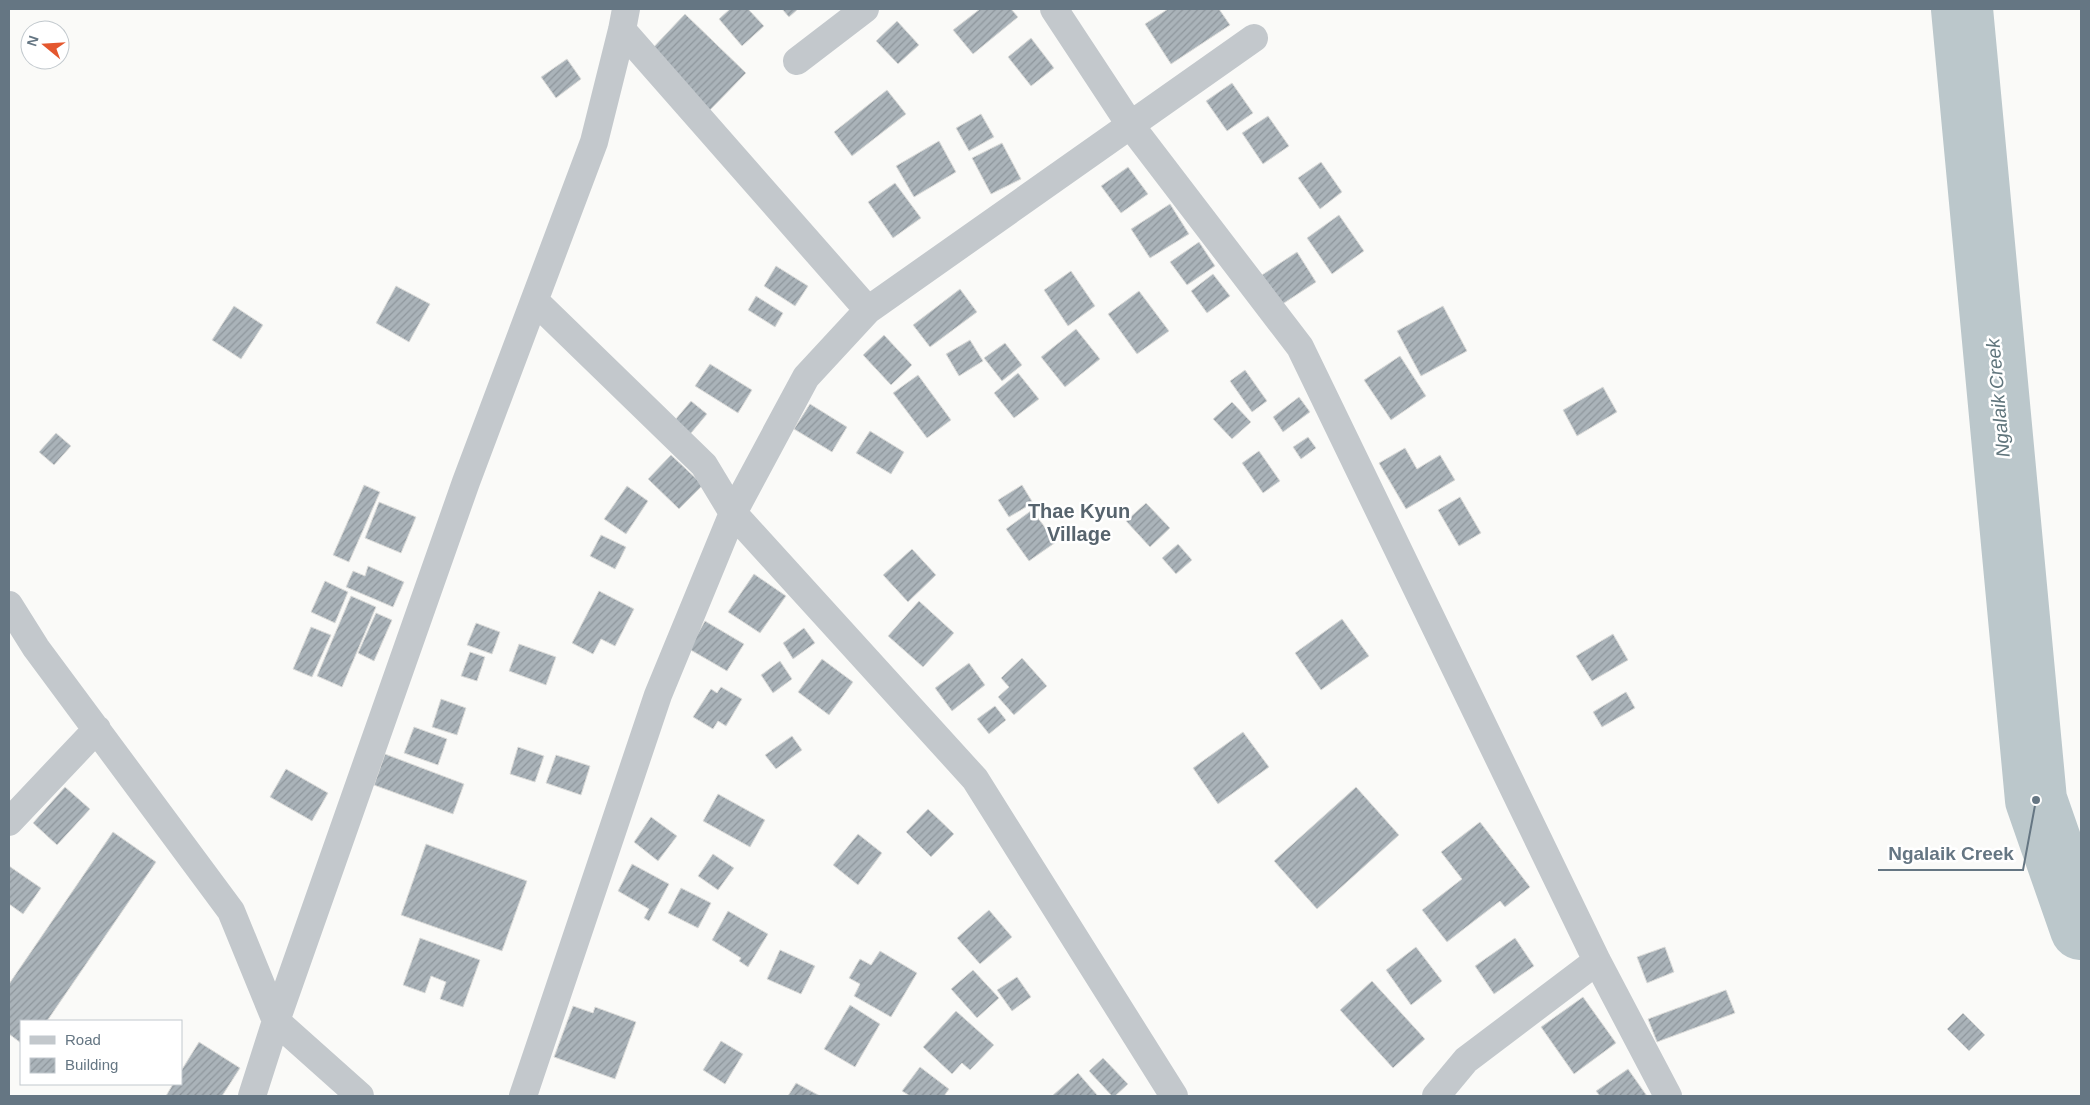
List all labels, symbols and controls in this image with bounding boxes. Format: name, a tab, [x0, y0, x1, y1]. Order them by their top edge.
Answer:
north arrow	[20, 20, 70, 70]
text: N	[23, 34, 42, 48]
water label: Ngalaik Creek	[1982, 336, 2014, 458]
district label: Thae Kyun Village	[1028, 500, 1130, 545]
callout: Ngalaik Creek	[1878, 836, 2023, 870]
text: Ngalaik Creek	[1888, 843, 2014, 864]
legend	[20, 1020, 182, 1085]
text: Road	[65, 1031, 101, 1048]
text: Building	[65, 1056, 118, 1073]

